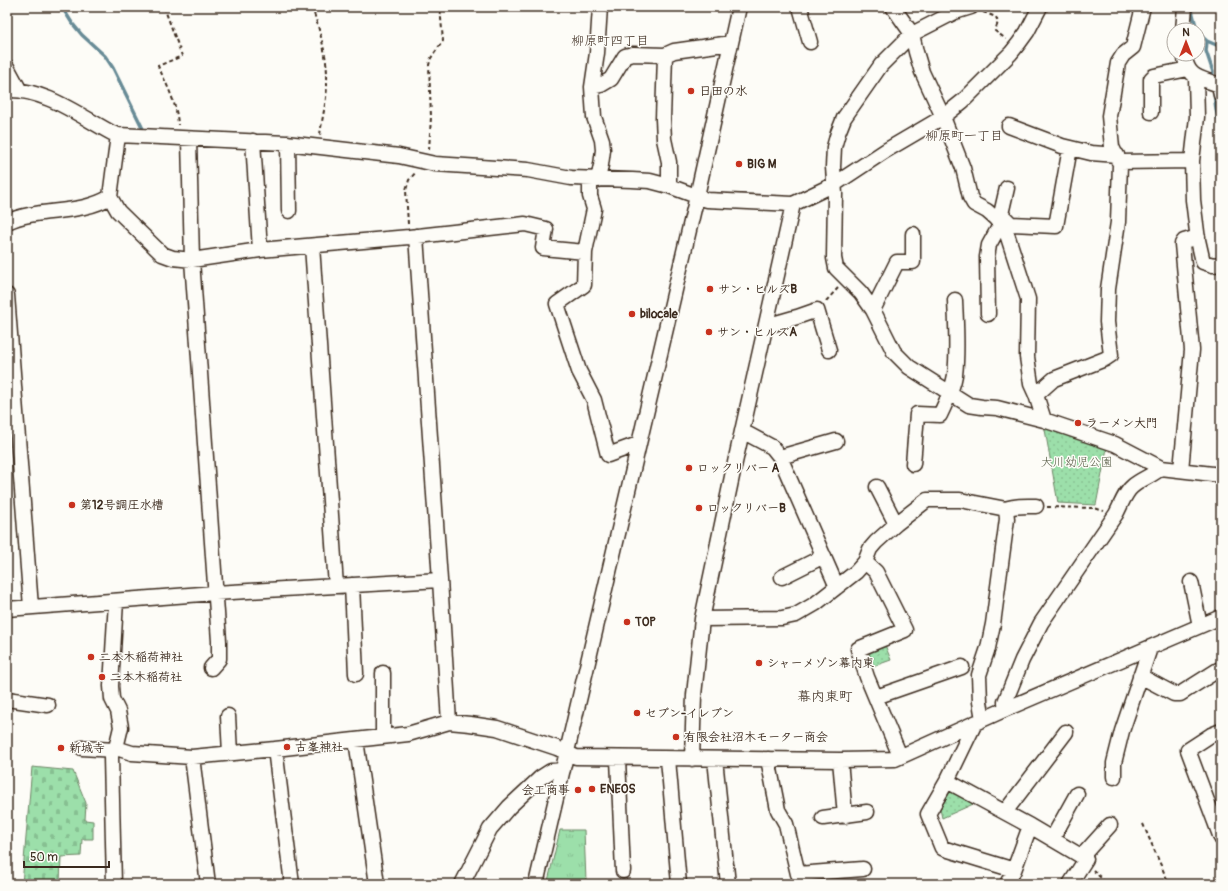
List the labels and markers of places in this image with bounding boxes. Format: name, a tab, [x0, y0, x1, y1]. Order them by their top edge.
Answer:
place label: 日田の水	[699, 84, 748, 99]
marker: 日田の水	[686, 86, 696, 96]
place label: BIG M	[747, 157, 777, 172]
marker: BIG M	[734, 159, 744, 169]
place label: サン・ヒルズB	[718, 282, 797, 297]
marker: サン・ヒルズB	[705, 284, 715, 294]
place label: bilocale	[640, 307, 679, 322]
marker: bilocale	[627, 309, 637, 319]
place label: サン・ヒルズA	[717, 325, 797, 340]
marker: サン・ヒルズA	[704, 327, 714, 337]
place label: ラーメン大門	[1086, 416, 1158, 431]
marker: ラーメン大門	[1073, 418, 1083, 428]
place label: ロックリバー A	[697, 461, 780, 476]
marker: ロックリバー A	[684, 463, 694, 473]
place label: 第12号調圧水槽	[80, 498, 163, 513]
marker: 第12号調圧水槽	[67, 500, 77, 510]
place label: ロックリバーB	[707, 501, 786, 516]
marker: ロックリバーB	[694, 503, 704, 513]
place label: TOP	[634, 615, 656, 630]
marker: TOP	[622, 617, 632, 627]
place label: 二本木稲荷神社	[99, 650, 183, 665]
marker: 二本木稲荷神社	[86, 652, 96, 662]
place label: シャーメゾン幕内東	[767, 656, 875, 671]
marker: シャーメゾン幕内東	[754, 658, 764, 668]
place label: 二本木稲荷社	[110, 670, 182, 685]
marker: 二本木稲荷社	[97, 672, 107, 682]
place label: セブン-イレブン	[645, 706, 734, 721]
marker: セブン-イレブン	[632, 708, 642, 718]
place label: 有限会社沼木モーター商会	[684, 730, 828, 745]
marker: 有限会社沼木モーター商会	[671, 732, 681, 742]
place label: 古峯神社	[295, 740, 343, 755]
place label: 新城寺	[69, 741, 105, 756]
marker: 古峯神社	[282, 742, 292, 752]
marker: 新城寺	[56, 743, 66, 753]
place label: ENEOS	[600, 782, 635, 797]
place label: 会工商事	[522, 783, 570, 798]
marker: ENEOS	[587, 784, 597, 794]
marker: 会工商事	[573, 785, 583, 795]

